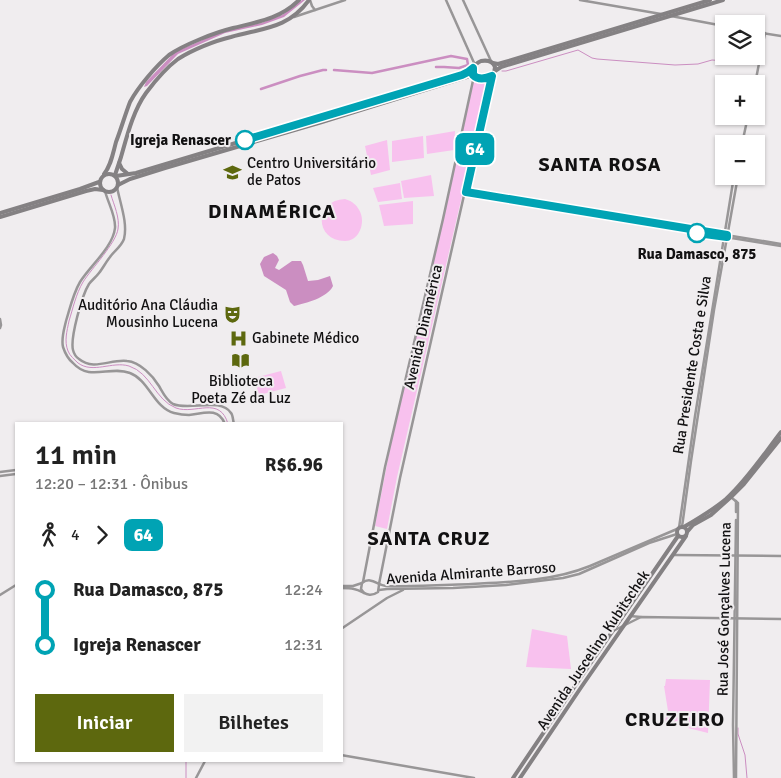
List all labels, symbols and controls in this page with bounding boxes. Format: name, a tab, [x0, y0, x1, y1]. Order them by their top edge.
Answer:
map controls	[715, 15, 765, 185]
button: layers	[715, 15, 765, 65]
button: +	[715, 75, 765, 125]
marker: Igreja Renascer	[235, 130, 255, 150]
place label: Igreja Renascer	[130, 131, 231, 149]
line badge: 64	[452, 133, 498, 165]
button: −	[715, 135, 765, 185]
text: 64	[465, 138, 485, 160]
district label: SANTA ROSA	[538, 152, 662, 177]
place label: Centro Universitário de Patos	[247, 154, 376, 189]
school or university icon: Centro Universitário de Patos	[223, 162, 243, 182]
district label: DINAMÉRICA	[208, 199, 336, 224]
marker: Rua Damasco, 875	[687, 223, 707, 243]
place label: Rua Damasco, 875	[638, 245, 756, 263]
street label: Avenida Dinamérica	[400, 263, 446, 391]
street label: Rua Presidente Costa e Silva	[669, 275, 715, 455]
place label: Auditório Ana Cláudia Mousinho Lucena	[78, 296, 218, 331]
theatre icon: Auditório Ana Cláudia Mousinho Lucena	[222, 304, 242, 324]
hospital icon: Gabinete Médico	[228, 328, 248, 348]
place label: Gabinete Médico	[252, 329, 359, 347]
library icon: Biblioteca Poeta Zé da Luz	[231, 350, 251, 370]
place label: Biblioteca Poeta Zé da Luz	[191, 372, 291, 407]
text: 11 min	[35, 438, 117, 472]
text: R$6.96	[265, 453, 323, 477]
text: 12:20 – 12:31 · Ônibus	[35, 474, 188, 494]
icon: walk	[35, 521, 63, 549]
icon: forward	[88, 521, 116, 549]
street label: Rua José Gonçalves Lucena	[713, 522, 735, 696]
text: 64	[134, 524, 153, 546]
text: 4	[71, 525, 80, 545]
district label: SANTA CRUZ	[367, 526, 491, 551]
street label: Avenida Almirante Barroso	[385, 558, 557, 588]
street label: Avenida Juscelino Kubitschek	[533, 566, 653, 733]
text: Rua Damasco, 875	[73, 578, 224, 602]
text: 12:24	[284, 580, 323, 600]
text: Igreja Renascer	[73, 633, 201, 657]
text: 12:31	[284, 635, 323, 655]
button: Iniciar	[35, 694, 174, 752]
button: Bilhetes	[184, 694, 323, 752]
district label: CRUZEIRO	[625, 707, 725, 732]

